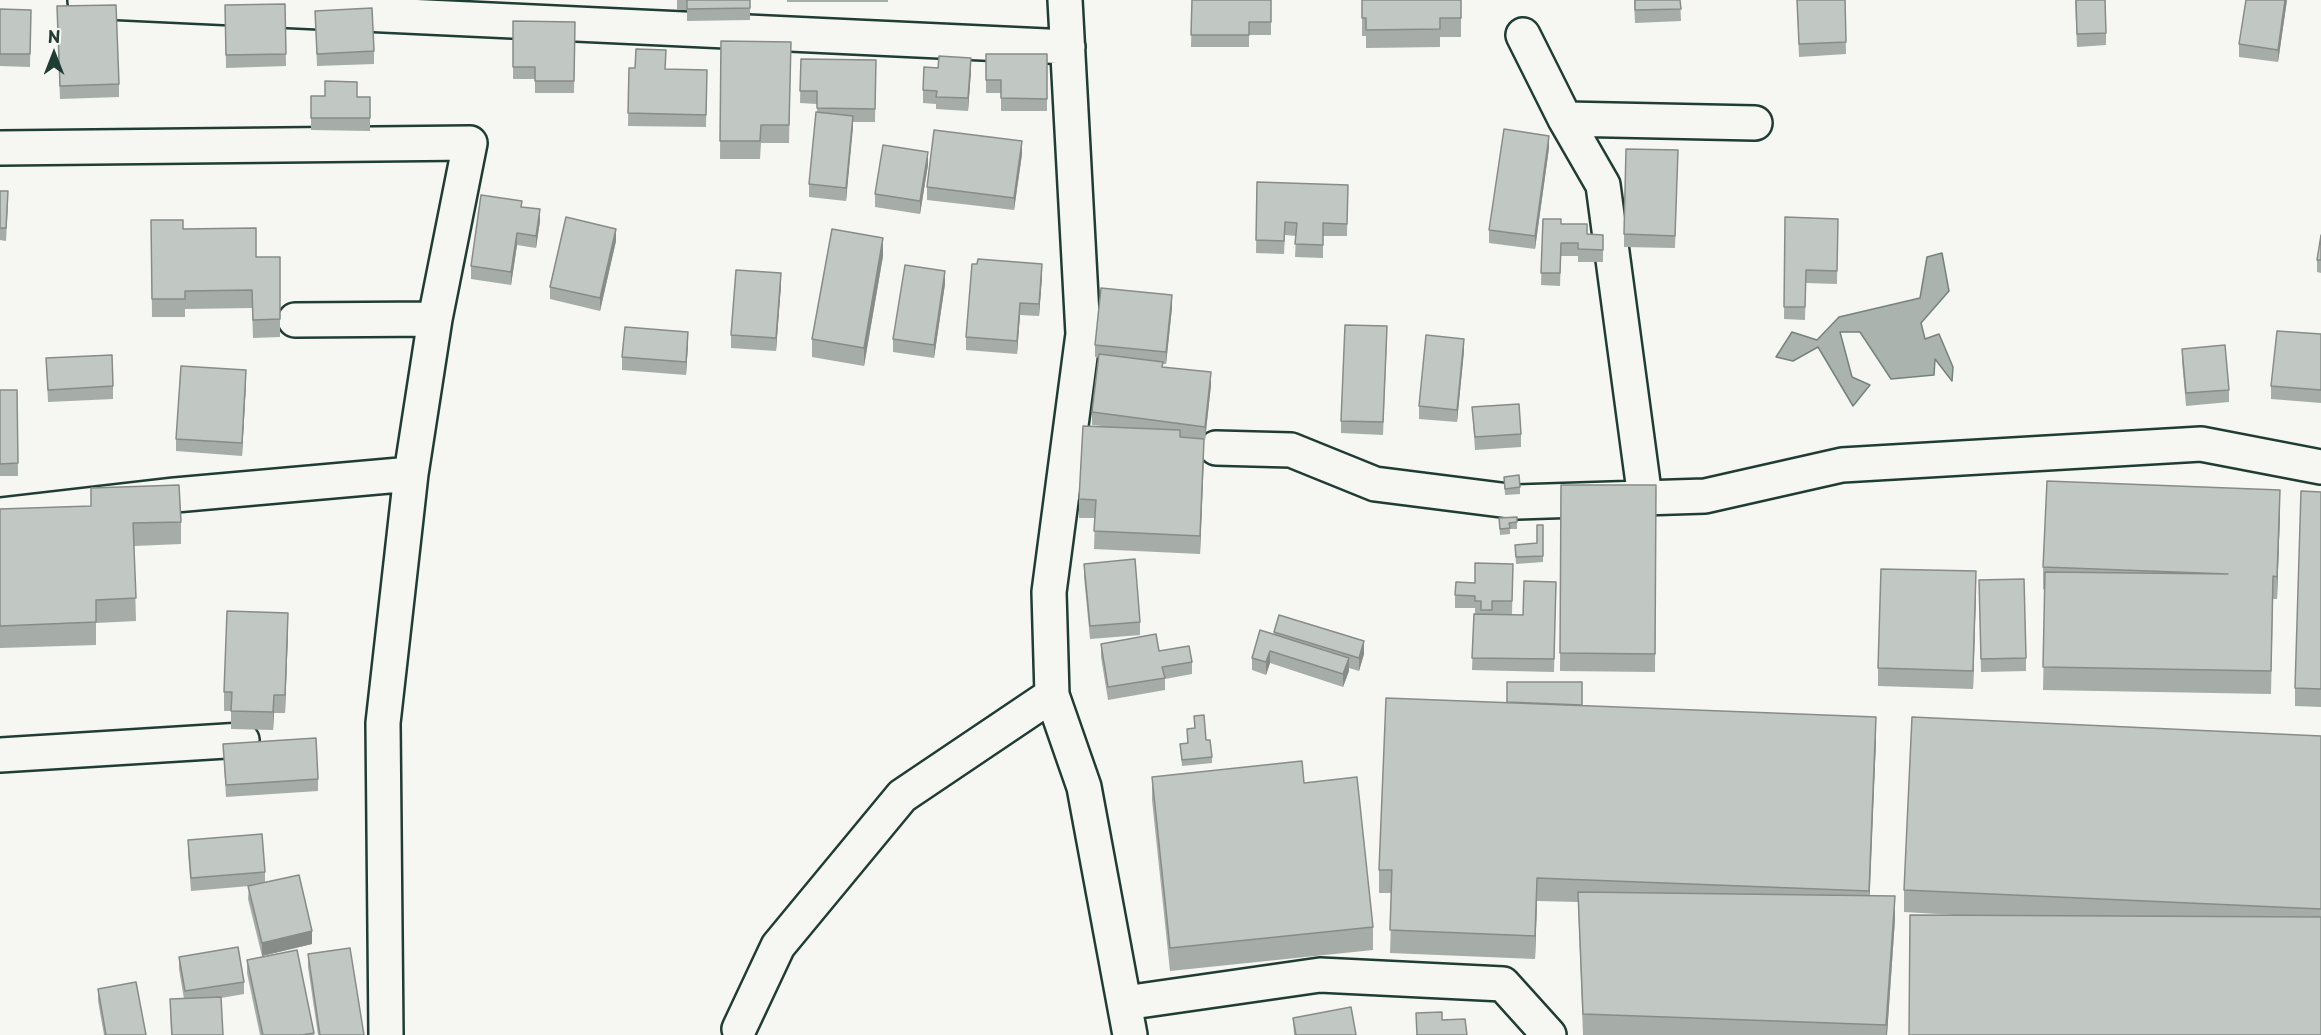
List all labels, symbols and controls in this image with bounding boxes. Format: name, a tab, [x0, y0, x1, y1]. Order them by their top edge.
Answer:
north arrow	[24, 24, 84, 84]
text: N	[48, 24, 60, 48]

